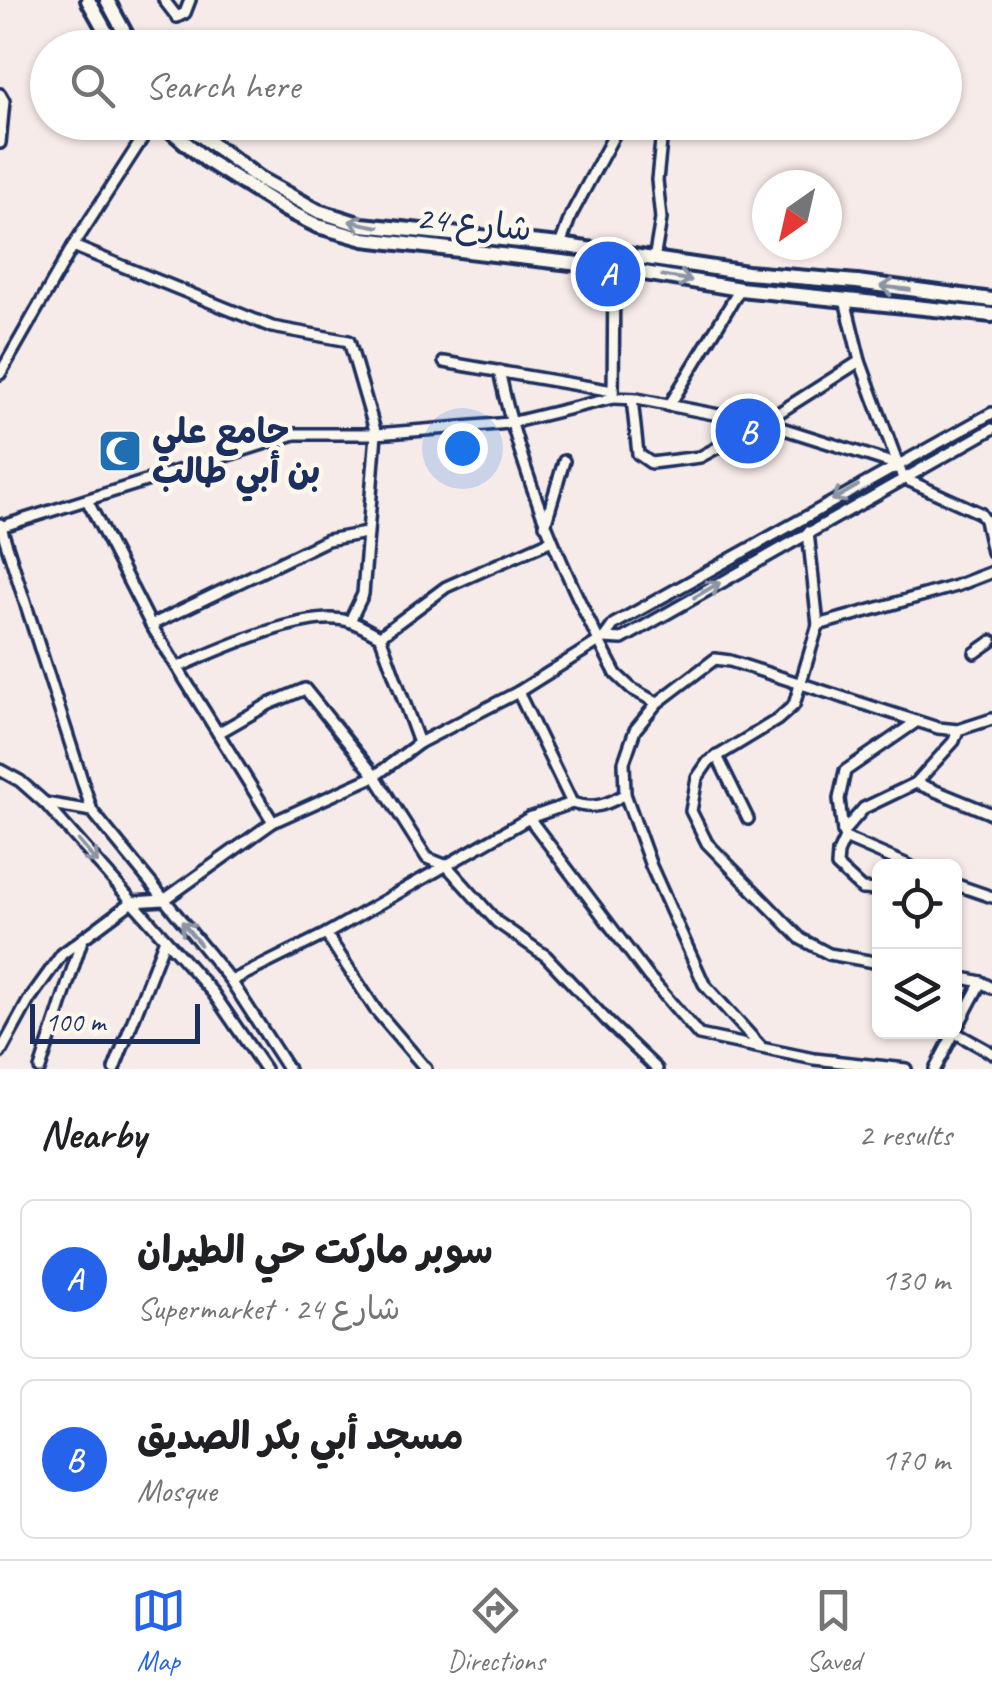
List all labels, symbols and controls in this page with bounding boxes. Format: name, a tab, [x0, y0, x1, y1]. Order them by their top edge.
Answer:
search box	[30, 30, 962, 140]
icon: search	[65, 58, 120, 113]
text: Search here	[145, 62, 300, 109]
north arrow	[752, 170, 842, 260]
street label: شارع 24	[414, 195, 534, 253]
one-way arrow	[349, 214, 381, 233]
pin: A	[576, 236, 640, 312]
one-way arrow	[660, 270, 693, 288]
one-way arrow	[880, 278, 912, 296]
pin: B	[716, 394, 780, 468]
place label: جامع علي بن أبي طالب	[152, 409, 320, 502]
your location	[437, 423, 488, 474]
mosque icon: جامع علي بن أبي طالب	[97, 428, 143, 474]
one-way arrow	[831, 483, 860, 503]
one-way arrow	[692, 580, 721, 600]
one-way arrow	[77, 839, 99, 865]
map controls	[872, 859, 962, 1039]
button: locate	[872, 859, 962, 949]
one-way arrow	[180, 920, 202, 946]
button: layers	[872, 949, 962, 1039]
scale bar	[30, 999, 200, 1044]
text: 100 m	[45, 1004, 105, 1039]
text: Nearby	[40, 1108, 146, 1161]
text: 2 results	[858, 1114, 952, 1155]
text: سوبر ماركت حي الطيران	[137, 1227, 493, 1274]
text: A	[66, 1259, 83, 1300]
text: 130 m	[881, 1259, 950, 1300]
text: Supermarket · شارع 24	[137, 1288, 400, 1329]
text: مسجد أبي بكر الصديق	[137, 1413, 464, 1460]
text: B	[66, 1439, 83, 1480]
text: 170 m	[881, 1439, 950, 1480]
text: Mosque	[137, 1470, 217, 1511]
tab: Map	[131, 1583, 186, 1678]
tab: Directions	[447, 1583, 545, 1678]
tab: Saved	[806, 1583, 861, 1678]

